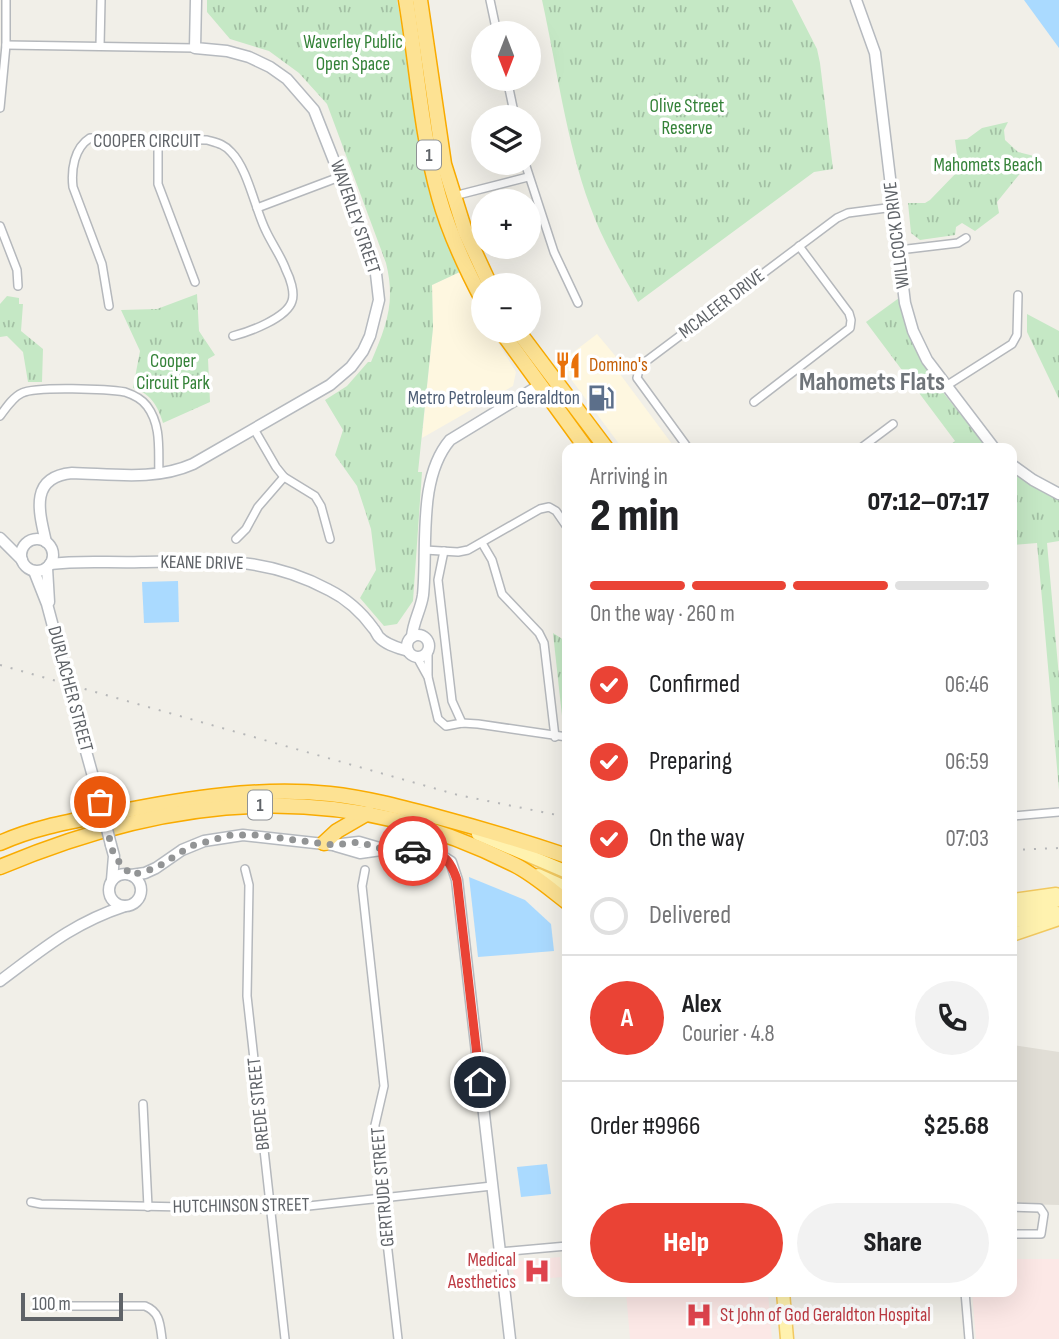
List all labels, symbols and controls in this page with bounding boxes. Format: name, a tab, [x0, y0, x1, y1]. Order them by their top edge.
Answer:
north arrow	[471, 21, 541, 91]
map controls	[471, 21, 541, 343]
park label: Waverley Public Open Space	[303, 31, 403, 76]
park label: Olive Street Reserve	[650, 95, 725, 140]
button: layers	[471, 105, 541, 175]
street label: COOPER CIRCUIT	[93, 130, 201, 153]
road number: 1	[417, 140, 441, 170]
park label: Mahomets Beach	[933, 154, 1043, 177]
street label: WAVERLEY STREET	[325, 157, 385, 277]
street label: WILLCOCK DRIVE	[879, 180, 915, 290]
button: +	[471, 189, 541, 259]
street label: MCALEER DRIVE	[675, 264, 769, 344]
button: −	[471, 273, 541, 343]
park label: Cooper Circuit Park	[136, 350, 211, 395]
restaurant icon: Domino's	[553, 350, 583, 380]
place label: Domino's	[589, 354, 648, 377]
district label: Mahomets Flats	[799, 367, 945, 398]
fuel station icon: Metro Petroleum Geraldton	[586, 383, 616, 413]
place label: Metro Petroleum Geraldton	[408, 387, 580, 410]
text: Arriving in	[590, 463, 668, 491]
text: 07:12–07:17	[868, 487, 989, 518]
text: 2 min	[590, 489, 679, 544]
street label: KEANE DRIVE	[160, 551, 244, 575]
text: On the way · 260 m	[590, 600, 735, 628]
street label: DURLACHER STREET	[42, 624, 98, 755]
icon: check	[590, 666, 628, 704]
text: Confirmed	[649, 669, 740, 700]
text: 06:46	[945, 671, 989, 699]
icon: check	[590, 743, 628, 781]
text: Preparing	[649, 746, 732, 777]
text: 06:59	[945, 748, 989, 776]
pin	[70, 772, 130, 832]
icon: bag	[81, 783, 119, 821]
road number: 1	[248, 790, 272, 820]
courier	[378, 816, 448, 886]
icon: check	[590, 820, 628, 858]
text: On the way	[649, 823, 745, 854]
text: 07:03	[946, 825, 989, 853]
icon: car	[394, 832, 432, 870]
text: Delivered	[649, 900, 731, 931]
button: phone	[915, 981, 989, 1055]
text: Alex	[682, 989, 722, 1020]
text: A	[621, 1003, 633, 1034]
text: Courier · 4.8	[682, 1020, 775, 1048]
pin	[450, 1052, 510, 1112]
street label: BREDE STREET	[243, 1056, 275, 1152]
icon: home	[461, 1063, 499, 1101]
text: Order #9966	[590, 1111, 700, 1142]
text: $25.68	[923, 1111, 989, 1142]
street label: GERTRUDE STREET	[366, 1126, 400, 1248]
street label: HUTCHINSON STREET	[172, 1193, 310, 1219]
button: Help	[590, 1203, 783, 1283]
button: Share	[797, 1203, 989, 1283]
place label: Medical Aesthetics	[447, 1249, 516, 1294]
hospital icon: Medical Aesthetics	[522, 1256, 552, 1286]
scale bar	[21, 1290, 122, 1322]
text: 100 m	[32, 1293, 71, 1316]
hospital icon: St John of God Geraldton Hospital	[684, 1300, 714, 1330]
place label: St John of God Geraldton Hospital	[720, 1304, 931, 1327]

